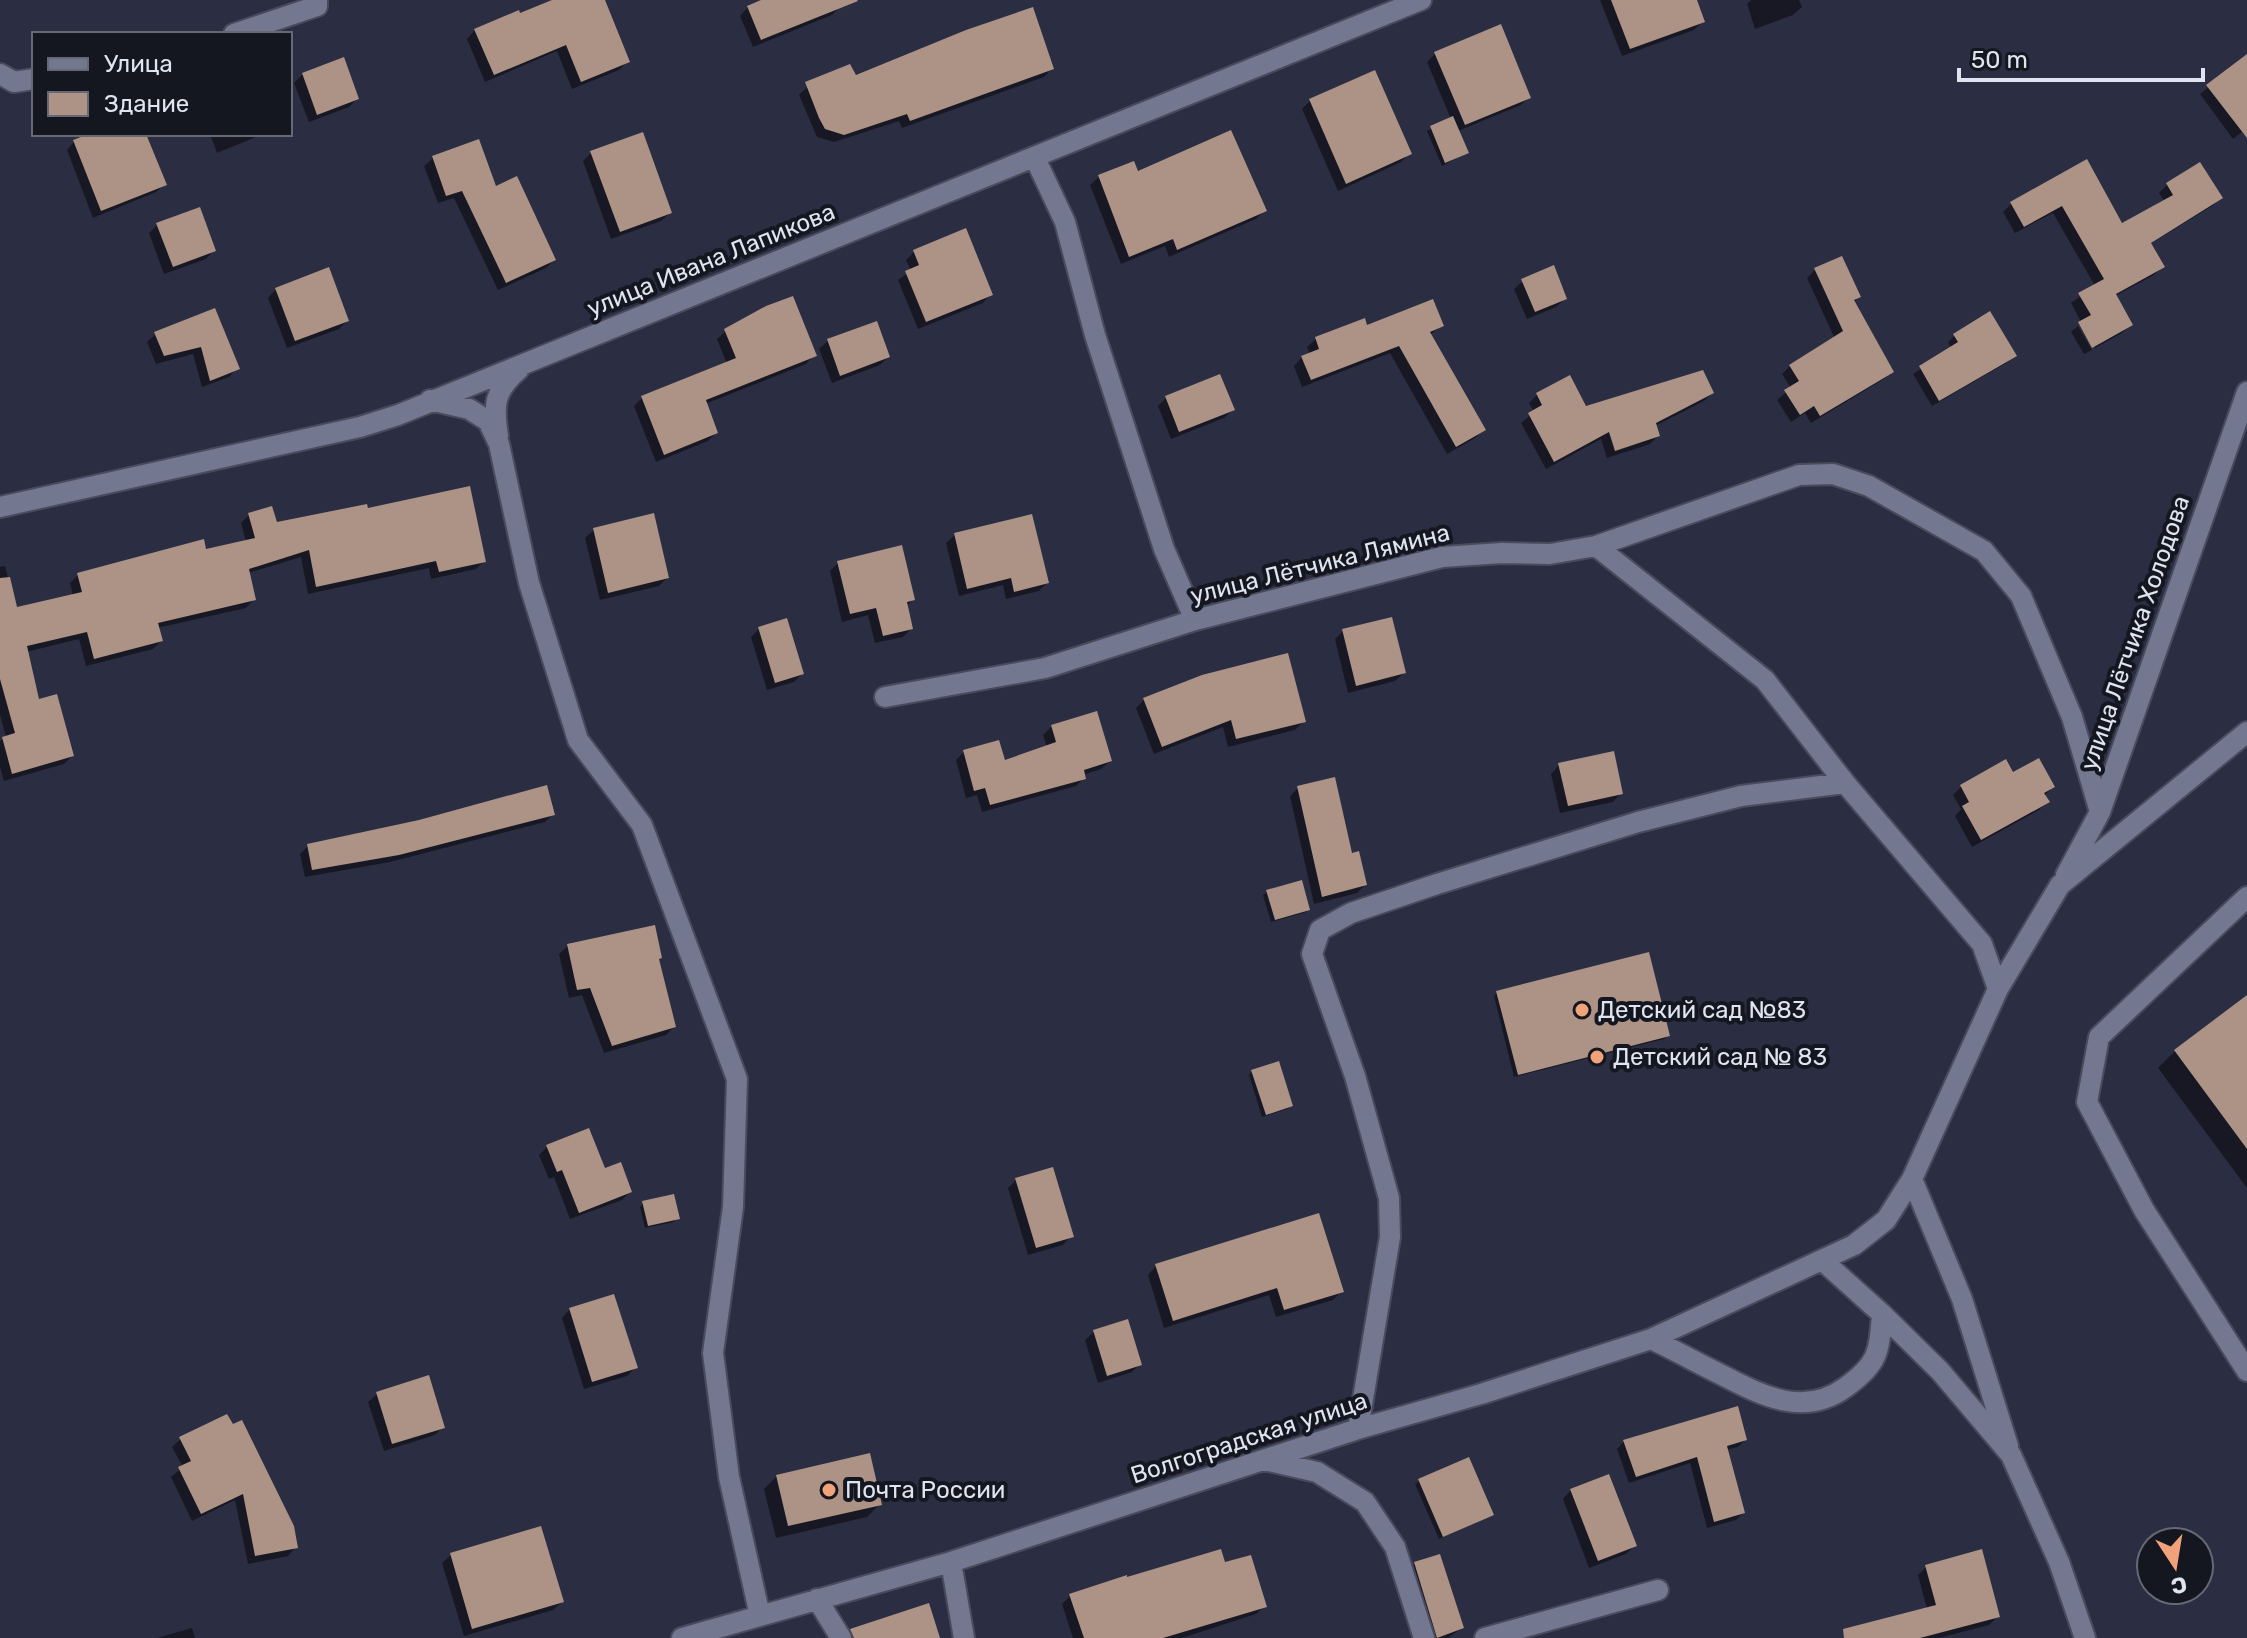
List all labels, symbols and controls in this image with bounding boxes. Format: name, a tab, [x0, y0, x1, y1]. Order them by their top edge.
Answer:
legend	[32, 32, 292, 136]
scale bar	[1959, 32, 2203, 82]
text: 50 m	[1971, 46, 2028, 74]
text: Улица	[104, 50, 173, 78]
text: Здание	[104, 90, 189, 118]
street label: улица Ивана Лапикова	[583, 197, 839, 323]
street label: улица Лётчика Холодова	[2075, 492, 2195, 774]
street label: улица Лётчика Лямина	[1187, 518, 1453, 610]
place label: Детский сад №83	[1598, 996, 1806, 1024]
marker: Детский сад №83	[1573, 1001, 1591, 1019]
place label: Детский сад № 83	[1613, 1043, 1827, 1071]
marker: Детский сад № 83	[1588, 1048, 1606, 1066]
street label: Волгоградская улица	[1127, 1387, 1371, 1489]
place label: Почта России	[845, 1476, 1005, 1504]
marker: Почта России	[820, 1481, 838, 1499]
north arrow	[2135, 1526, 2215, 1606]
text: С	[2169, 1570, 2189, 1600]

